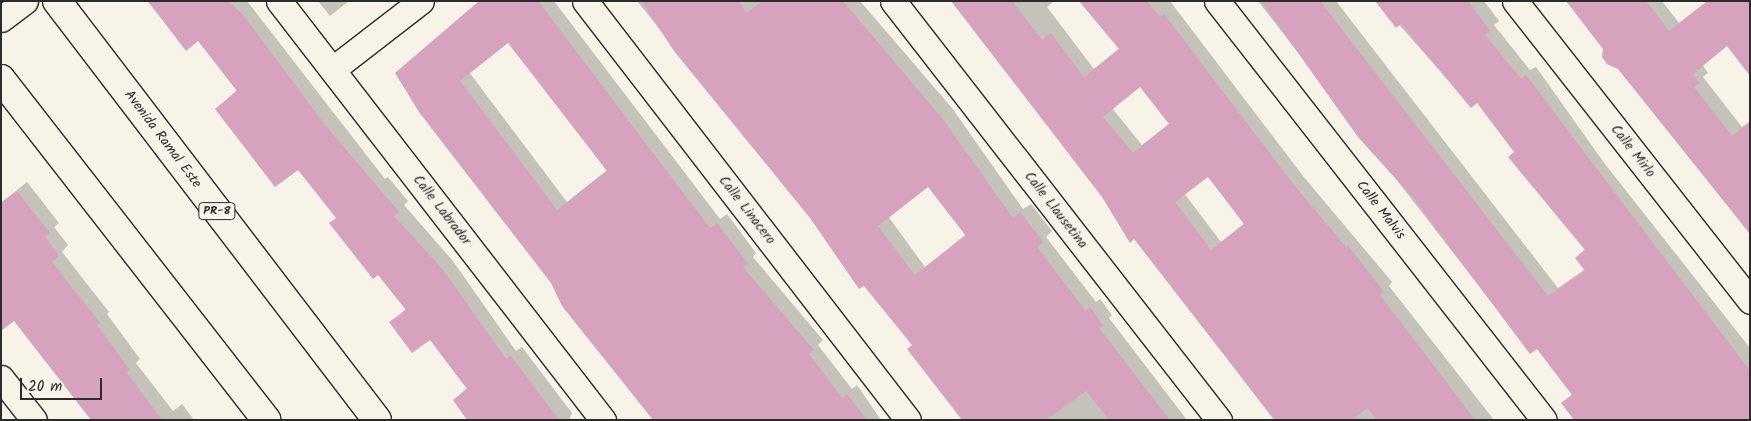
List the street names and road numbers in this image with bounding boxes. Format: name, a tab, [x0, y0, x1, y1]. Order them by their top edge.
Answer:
street label: Avenida Ramal Este	[121, 87, 205, 191]
street label: Calle Mirlo	[1607, 121, 1659, 181]
street label: Calle Llausetina	[1021, 168, 1091, 252]
street label: Calle Labrador	[409, 172, 475, 248]
street label: Calle Linacero	[715, 172, 779, 248]
street label: Calle Malvis	[1353, 177, 1409, 243]
road number: PR-8	[198, 202, 236, 220]

